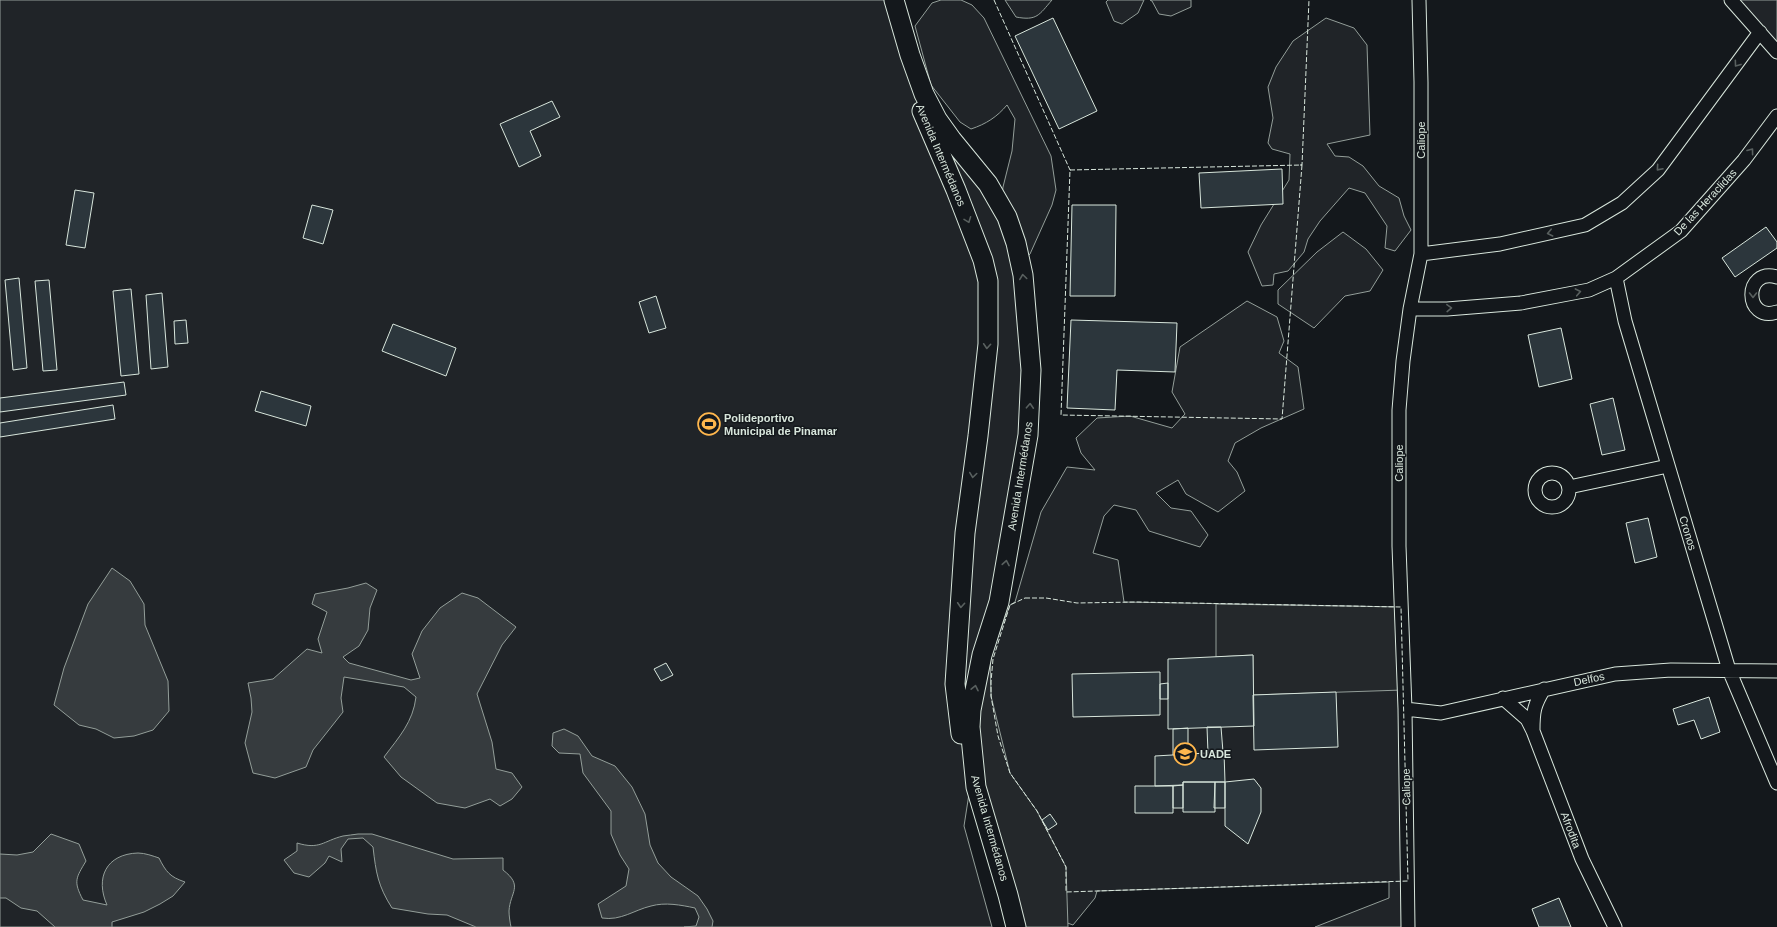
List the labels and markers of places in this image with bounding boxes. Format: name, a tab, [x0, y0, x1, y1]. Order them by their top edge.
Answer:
sports icon: Polideportivo Municipal de Pinamar	[696, 411, 722, 437]
place label: Polideportivo Municipal de Pinamar	[724, 412, 838, 437]
school or university icon: UADE	[1172, 741, 1198, 767]
place label: UADE	[1200, 748, 1231, 760]

